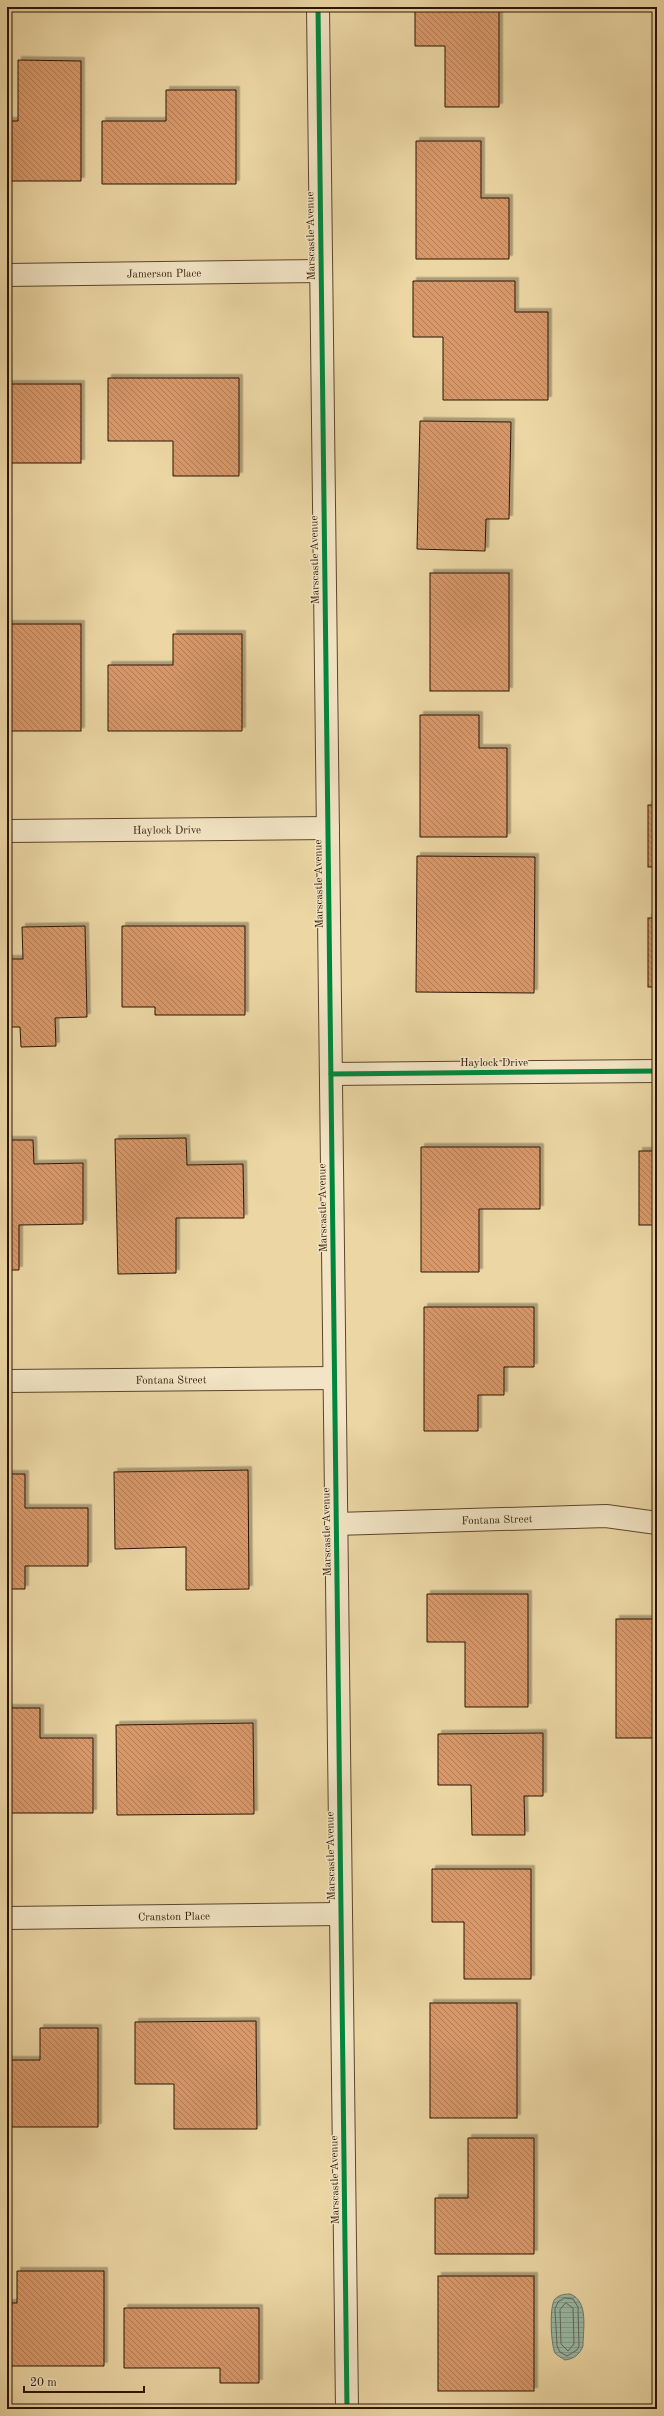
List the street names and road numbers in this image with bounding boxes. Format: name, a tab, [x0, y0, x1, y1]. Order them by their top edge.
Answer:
street label: Marscastle Avenue	[305, 191, 318, 280]
street label: Jamerson Place	[127, 269, 201, 280]
street label: Marscastle Avenue	[309, 515, 322, 604]
street label: Haylock Drive	[133, 825, 201, 837]
street label: Marscastle Avenue	[313, 839, 326, 928]
street label: Haylock Drive	[460, 1058, 528, 1069]
street label: Marscastle Avenue	[317, 1163, 330, 1252]
street label: Fontana Street	[135, 1375, 207, 1387]
street label: Marscastle Avenue	[321, 1487, 334, 1576]
street label: Fontana Street	[461, 1514, 533, 1527]
street label: Marscastle Avenue	[325, 1811, 338, 1900]
street label: Cranston Place	[138, 1912, 210, 1923]
street label: Marscastle Avenue	[329, 2135, 342, 2224]

